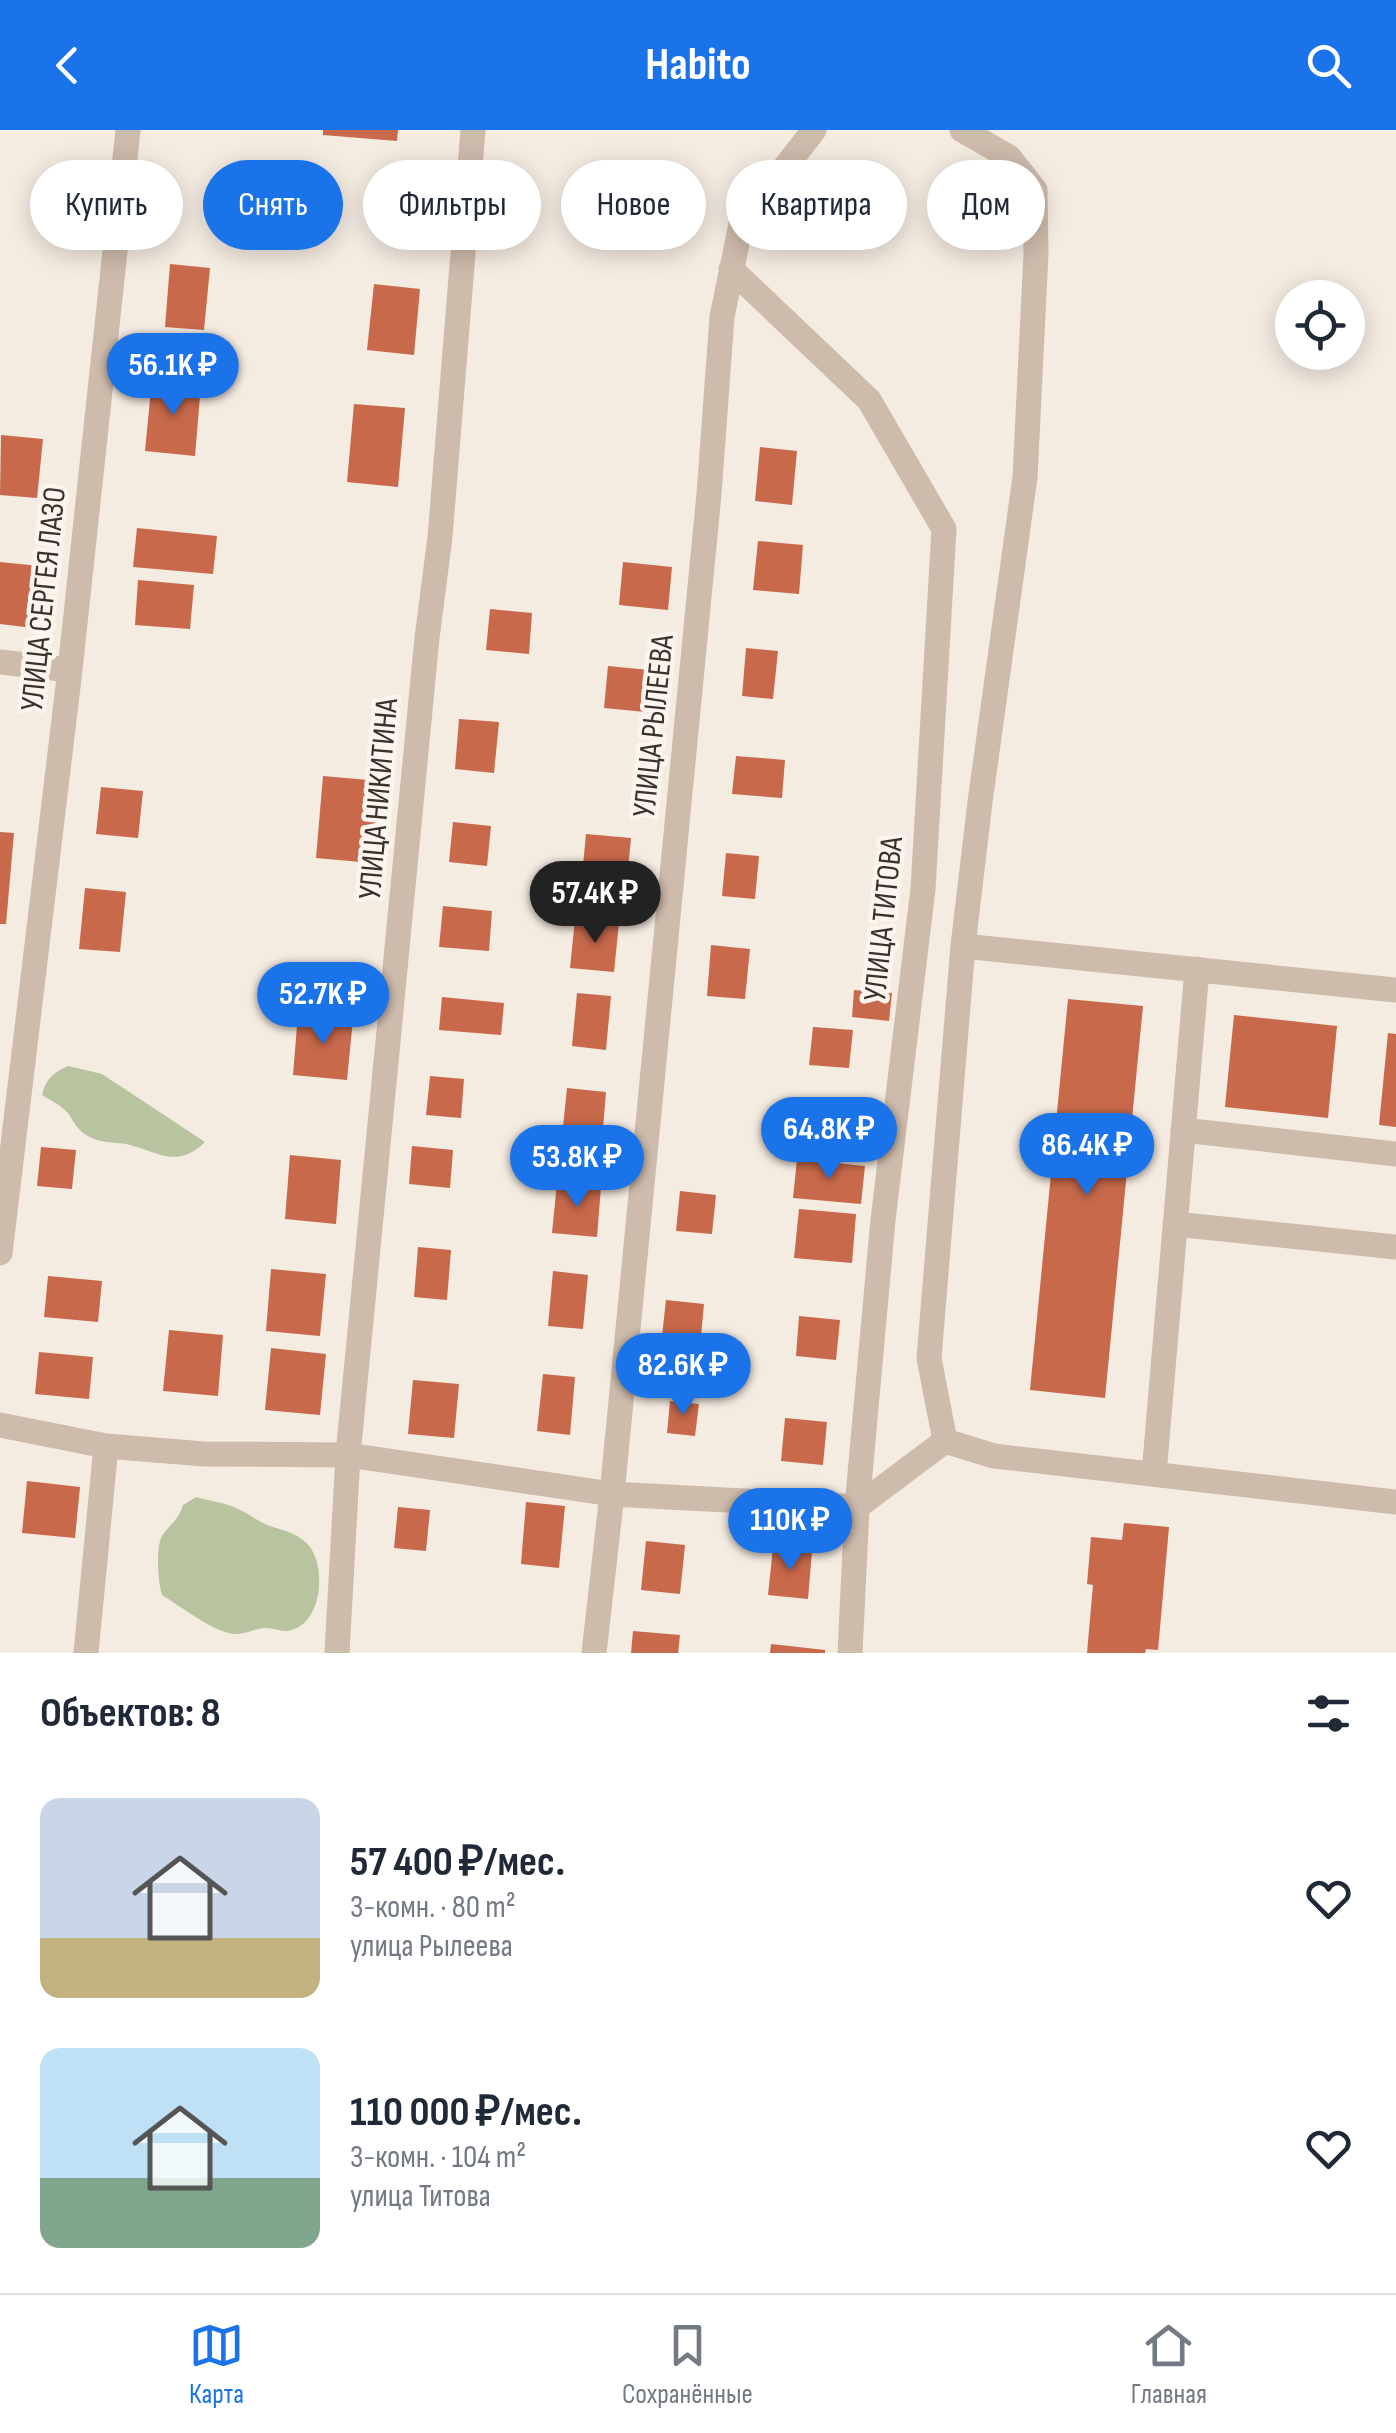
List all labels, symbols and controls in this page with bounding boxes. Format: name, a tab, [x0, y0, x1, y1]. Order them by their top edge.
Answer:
icon: back	[40, 38, 95, 93]
text: Habito	[645, 38, 751, 93]
icon: search	[1301, 38, 1356, 93]
chip: Купить	[30, 160, 183, 250]
chip: Снять	[203, 160, 343, 250]
chip: Фильтры	[363, 160, 541, 250]
chip: Новое	[561, 160, 706, 250]
chip: Квартира	[726, 160, 907, 250]
chip: Дом	[927, 160, 1045, 250]
map controls	[1275, 280, 1365, 370]
button: locate	[1275, 280, 1365, 370]
pin: 56.1K ₽	[81, 333, 265, 418]
text: 56.1K ₽	[129, 346, 217, 385]
street label: УЛИЦА СЕРГЕЯ ЛАЗО	[13, 485, 75, 713]
street label: УЛИЦА РЫЛЕЕВА	[625, 632, 683, 819]
street label: УЛИЦА НИКИТИНА	[351, 696, 407, 901]
street label: УЛИЦА ТИТОВА	[856, 835, 912, 1003]
pin: 57.4K ₽	[503, 861, 687, 946]
text: 57.4K ₽	[552, 874, 638, 913]
pin: 52.7K ₽	[231, 962, 415, 1047]
text: 52.7K ₽	[279, 975, 367, 1014]
pin: 64.8K ₽	[737, 1097, 921, 1182]
text: 64.8K ₽	[783, 1110, 875, 1149]
pin: 86.4K ₽	[995, 1113, 1179, 1198]
pin: 53.8K ₽	[485, 1125, 669, 1210]
text: 86.4K ₽	[1041, 1126, 1133, 1165]
text: 53.8K ₽	[532, 1138, 622, 1177]
pin: 82.6K ₽	[591, 1333, 775, 1418]
text: 82.6K ₽	[638, 1346, 728, 1385]
pin: 110K ₽	[709, 1488, 871, 1573]
text: 110K ₽	[750, 1501, 830, 1540]
icon: filters	[1301, 1686, 1356, 1741]
text: Объектов: 8	[40, 1688, 221, 1739]
text: 57 400 ₽/мес.	[350, 1837, 565, 1888]
icon: home	[120, 1838, 240, 1958]
icon: heart	[1301, 1871, 1356, 1926]
text: 3-комн. · 80 m²	[350, 1888, 516, 1927]
text: улица Рылеева	[350, 1927, 513, 1966]
text: 110 000 ₽/мес.	[350, 2087, 582, 2138]
icon: home	[120, 2088, 240, 2208]
icon: heart	[1301, 2121, 1356, 2176]
text: 3-комн. · 104 m²	[350, 2138, 526, 2177]
text: улица Титова	[350, 2177, 491, 2216]
tab: Карта	[189, 2318, 244, 2411]
tab: Сохранённые	[622, 2318, 753, 2411]
tab: Главная	[1131, 2318, 1207, 2411]

